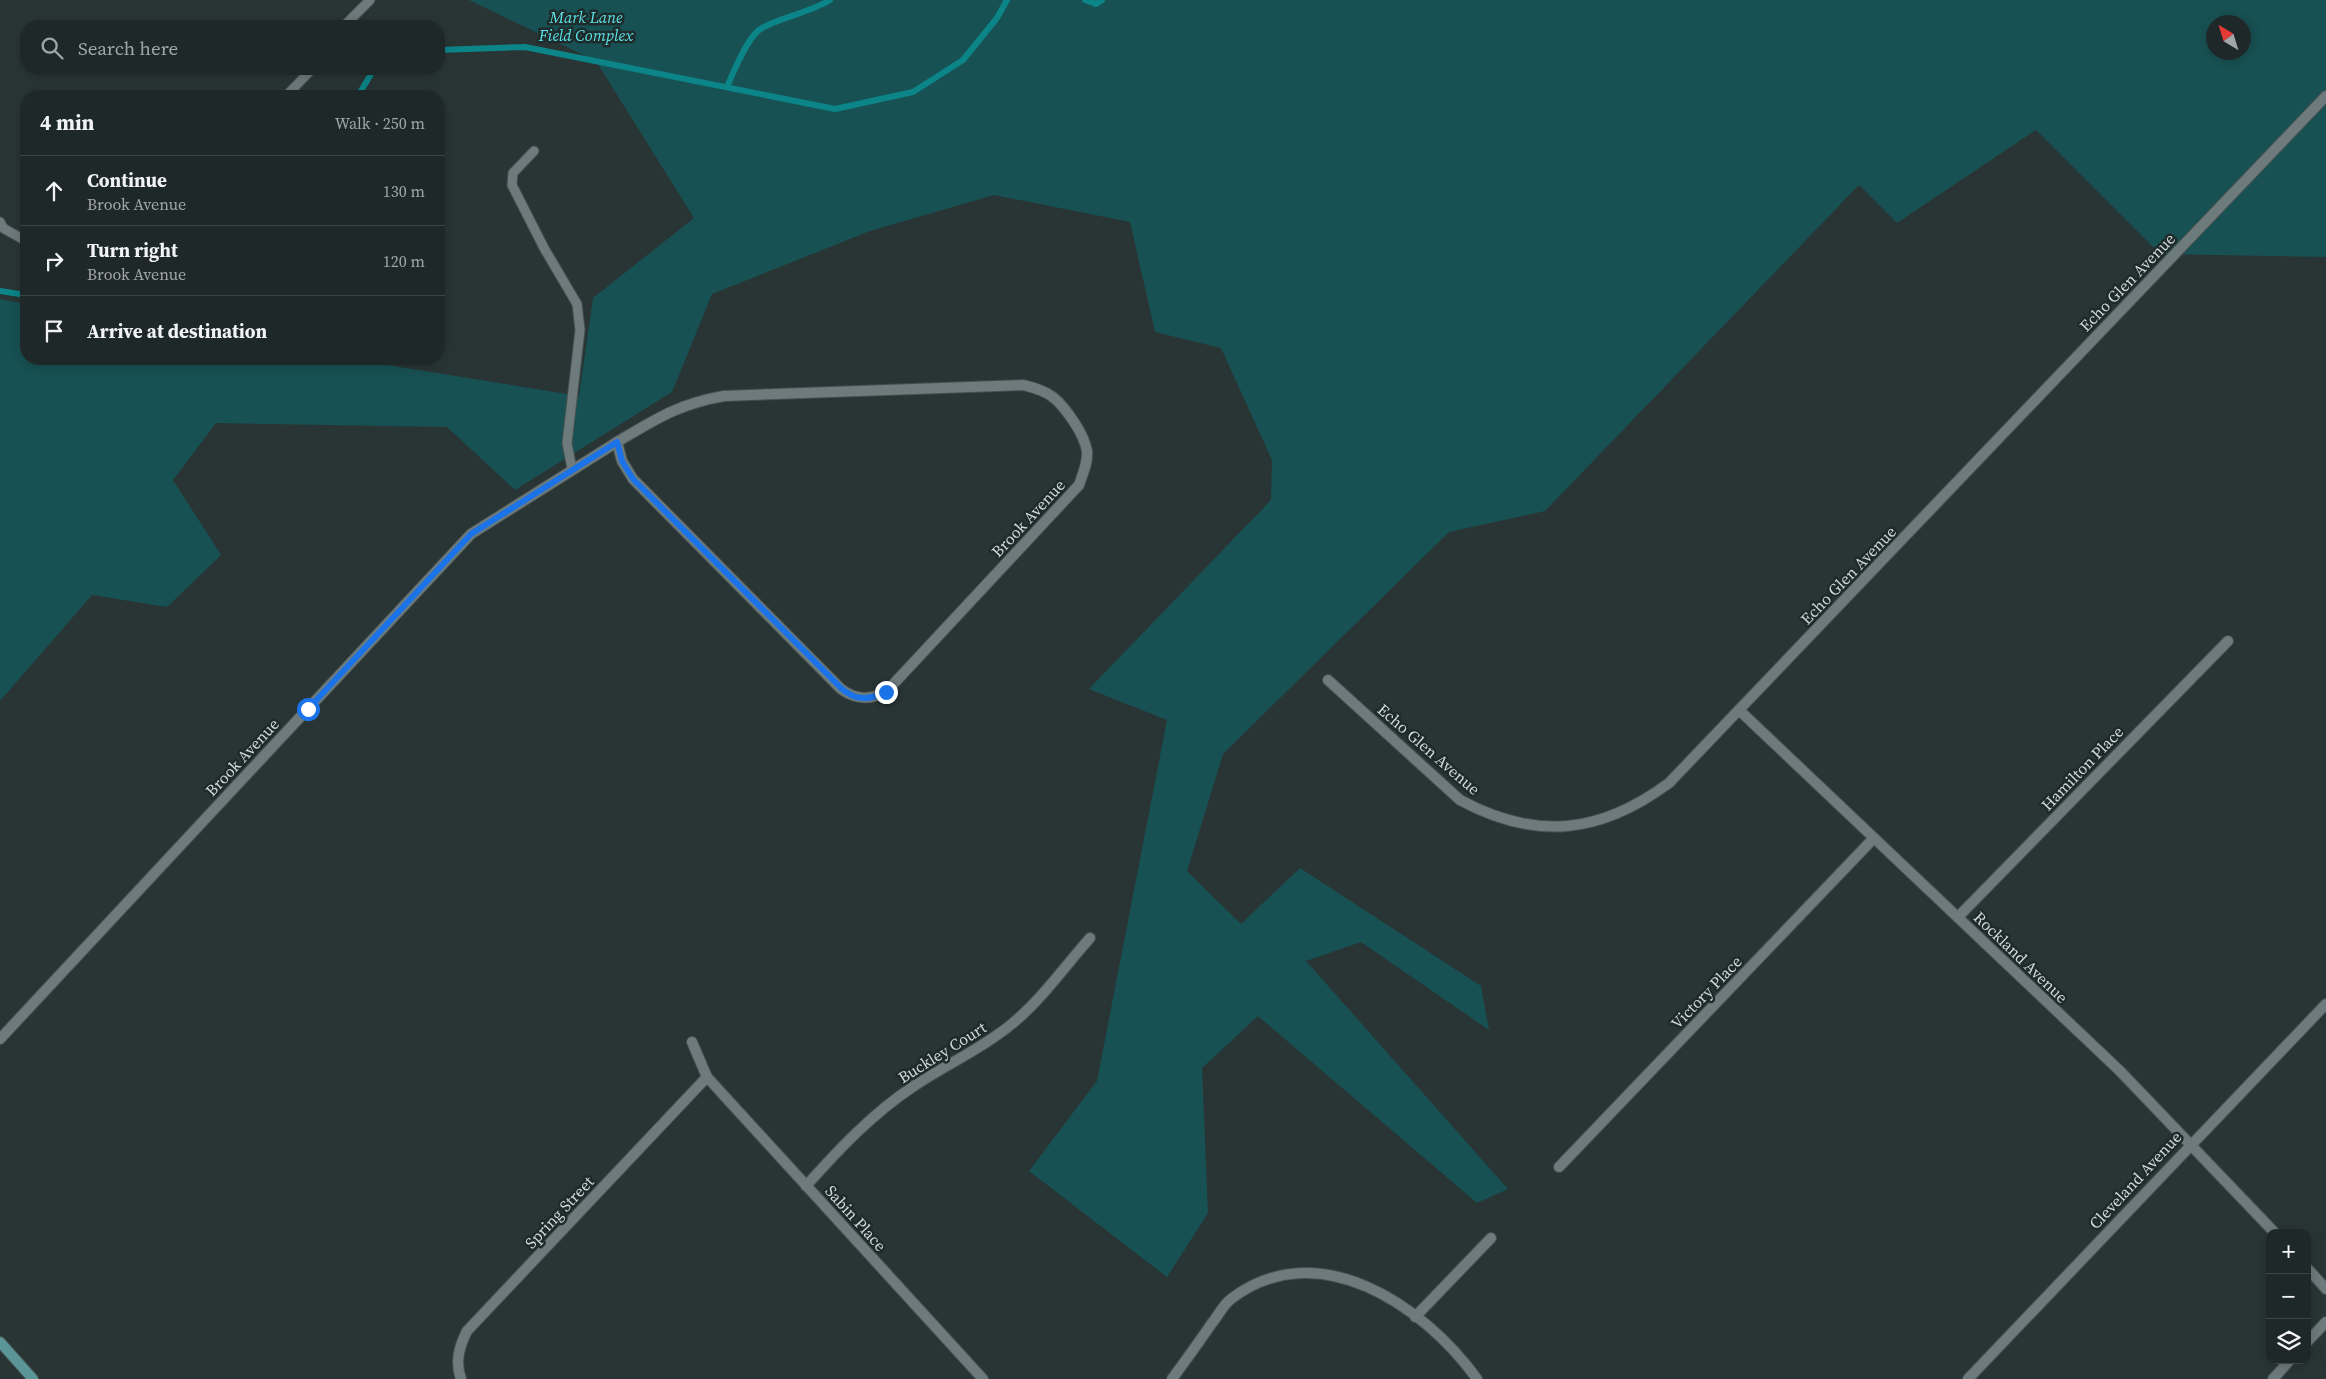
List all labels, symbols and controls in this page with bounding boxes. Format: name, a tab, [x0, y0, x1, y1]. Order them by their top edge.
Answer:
park label: Mark Lane Field Complex	[538, 6, 634, 46]
north arrow	[2206, 15, 2251, 60]
search box	[20, 20, 445, 75]
icon: search	[38, 34, 66, 62]
text: Search here	[78, 35, 178, 61]
text: 4 min	[40, 108, 95, 137]
text: Walk · 250 m	[335, 112, 425, 134]
text: Continue	[87, 167, 167, 193]
icon: ahead	[40, 177, 68, 205]
text: 130 m	[383, 180, 425, 202]
text: Brook Avenue	[87, 193, 186, 215]
street label: Echo Glen Avenue	[2074, 228, 2180, 336]
text: Turn right	[87, 237, 178, 263]
icon: right	[40, 247, 68, 275]
text: 120 m	[383, 250, 425, 272]
text: Brook Avenue	[87, 263, 186, 285]
icon: arrive	[40, 317, 68, 345]
text: Arrive at destination	[87, 318, 267, 344]
street label: Brook Avenue	[986, 474, 1070, 562]
street label: Echo Glen Avenue	[1795, 521, 1901, 629]
route end	[875, 681, 898, 704]
route start	[297, 698, 320, 721]
street label: Echo Glen Avenue	[1373, 698, 1485, 800]
street label: Brook Avenue	[200, 713, 284, 801]
street label: Hamilton Place	[2036, 721, 2128, 815]
street label: Rockland Avenue	[1969, 906, 2073, 1008]
street label: Victory Place	[1665, 951, 1747, 1033]
street label: Buckley Court	[894, 1016, 991, 1088]
street label: Cleveland Avenue	[2084, 1126, 2186, 1234]
street label: Spring Street	[520, 1170, 599, 1253]
street label: Sabin Place	[820, 1180, 892, 1256]
map controls	[2266, 1229, 2311, 1364]
button: +	[2266, 1229, 2311, 1274]
button: −	[2266, 1274, 2311, 1319]
button: layers	[2266, 1319, 2311, 1364]

